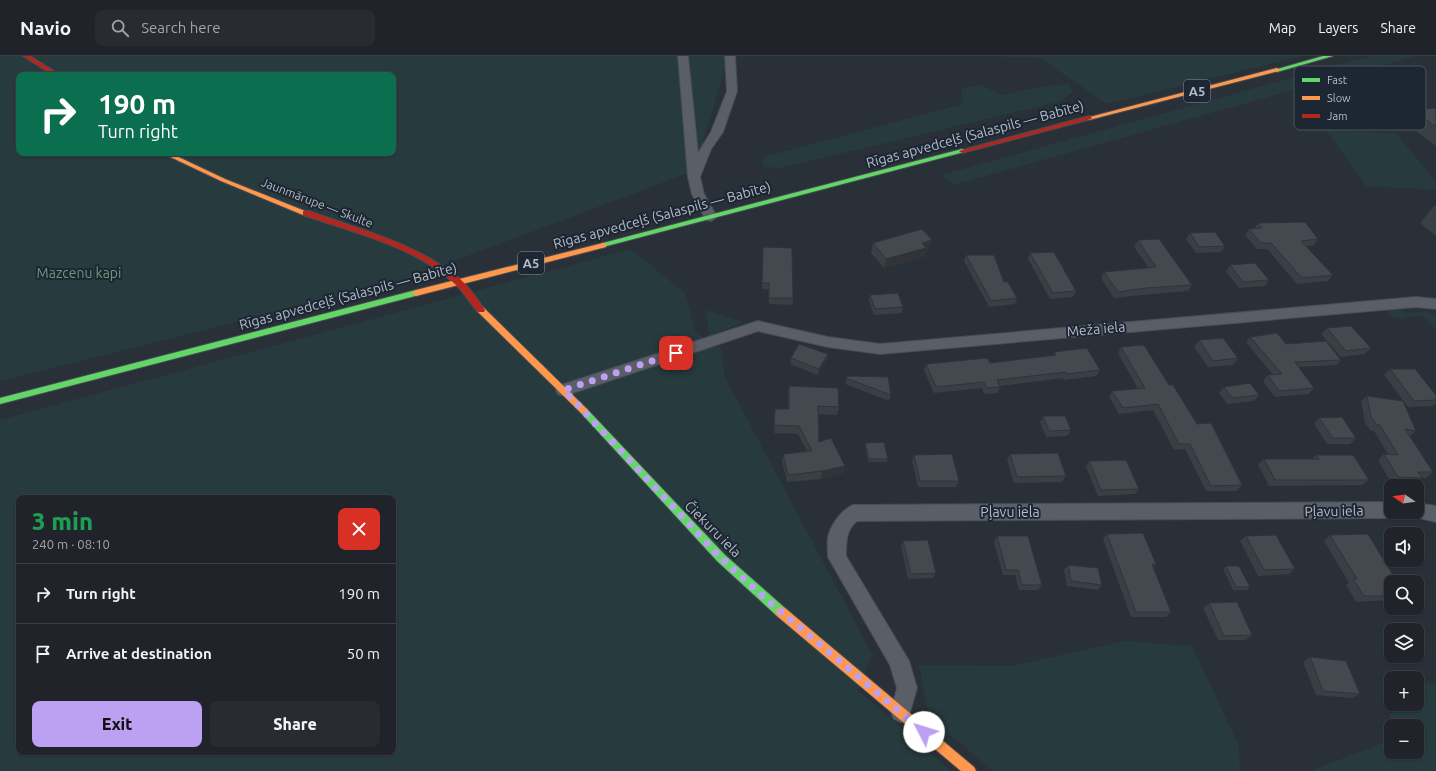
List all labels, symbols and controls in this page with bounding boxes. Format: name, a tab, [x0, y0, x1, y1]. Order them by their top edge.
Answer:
search box	[95, 10, 375, 46]
text: Navio	[20, 17, 71, 39]
icon: search	[109, 17, 131, 39]
text: Search here	[141, 19, 220, 36]
text: Map	[1269, 20, 1296, 36]
text: Layers	[1318, 20, 1358, 36]
text: Share	[1380, 20, 1416, 36]
legend	[1294, 66, 1426, 130]
text: Fast	[1327, 74, 1348, 86]
road number: A5	[1184, 80, 1210, 102]
icon: right	[32, 88, 84, 140]
text: 190 m	[98, 88, 176, 119]
text: Slow	[1327, 92, 1351, 104]
street label: Rīgas apvedceļš (Salaspils — Babīte)	[864, 97, 1086, 171]
text: Jam	[1327, 110, 1348, 122]
text: Turn right	[98, 121, 178, 141]
street label: Jaunmārupe — Skulte	[260, 175, 375, 230]
street label: Rīgas apvedceļš (Salaspils — Babīte)	[551, 178, 773, 252]
road number: A5	[518, 252, 544, 274]
street label: Rīgas apvedceļš (Salaspils — Babīte)	[237, 259, 459, 333]
park label: Mazcenu kapi	[37, 265, 121, 281]
street label: Meža iela	[1066, 318, 1126, 340]
pin	[659, 336, 693, 370]
icon: arrive	[665, 342, 687, 364]
north arrow	[1384, 479, 1424, 519]
map controls	[1384, 479, 1424, 759]
street label: Čiekuru iela	[681, 497, 745, 561]
street label: Pļavu iela	[1304, 502, 1364, 520]
street label: Pļavu iela	[980, 504, 1040, 520]
text: 3 min	[32, 508, 93, 535]
button: close	[338, 508, 380, 550]
button: sound	[1384, 527, 1424, 567]
text: 240 m · 08:10	[32, 537, 110, 551]
button: search	[1384, 575, 1424, 615]
icon: right	[32, 583, 54, 605]
text: Turn right	[66, 585, 136, 602]
text: 190 m	[338, 585, 380, 602]
button: layers	[1384, 623, 1424, 663]
icon: arrive	[32, 643, 54, 665]
text: Arrive at destination	[66, 645, 212, 662]
text: 50 m	[347, 645, 380, 662]
button: +	[1384, 671, 1424, 711]
button: Exit	[32, 701, 202, 747]
button: Share	[210, 701, 380, 747]
position arrow	[903, 711, 945, 753]
button: −	[1384, 719, 1424, 759]

